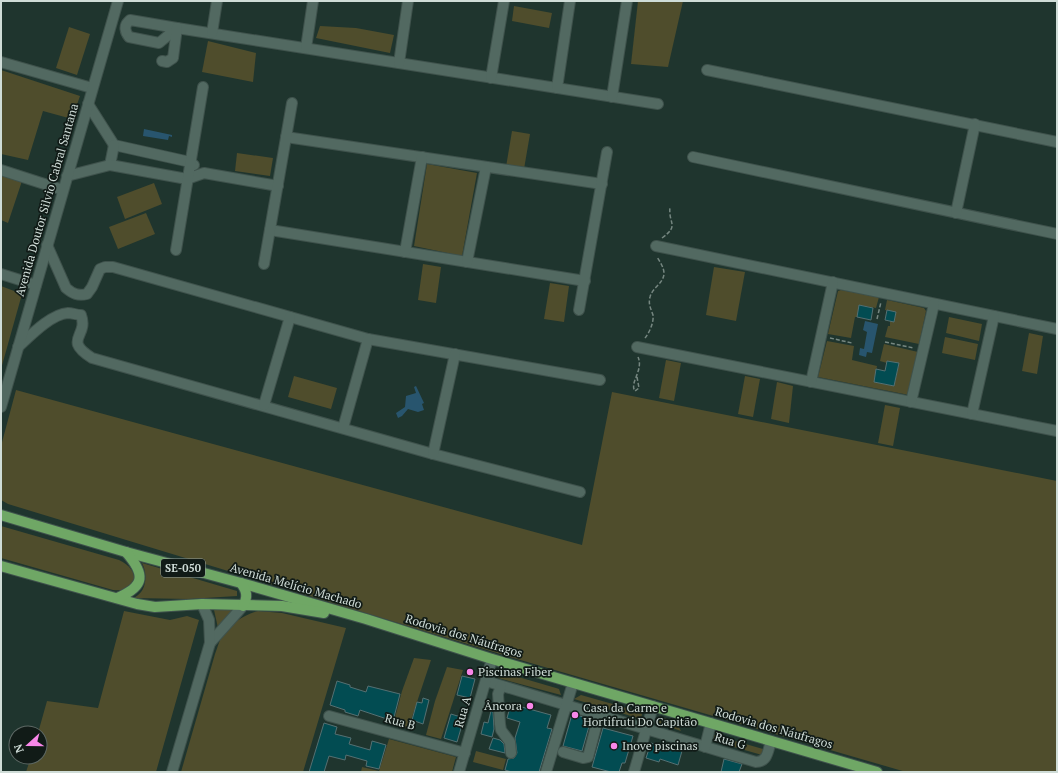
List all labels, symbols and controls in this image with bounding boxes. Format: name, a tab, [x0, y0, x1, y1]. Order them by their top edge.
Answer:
street label: Avenida Doutor Silvio Cabral Santana	[12, 102, 81, 298]
road number: SE-050	[161, 559, 205, 577]
street label: Avenida Melício Machado	[228, 559, 364, 612]
street label: Rodovia dos Náufragos	[404, 611, 525, 661]
place label: Piscinas Fiber	[478, 664, 552, 679]
marker: Piscinas Fiber	[465, 667, 475, 677]
street label: Rua A	[451, 694, 474, 729]
place label: Âncora	[484, 698, 522, 713]
place label: Casa da Carne e Hortifruti Do Capitão	[583, 700, 697, 729]
marker: Âncora	[525, 701, 535, 711]
street label: Rodovia dos Náufragos	[713, 704, 835, 752]
street label: Rua B	[383, 710, 417, 733]
marker: Casa da Carne e Hortifruti Do Capitão	[570, 710, 580, 720]
north arrow	[8, 725, 48, 765]
street label: Rua G	[713, 729, 748, 753]
place label: Inove piscinas	[622, 738, 698, 753]
marker: Inove piscinas	[609, 741, 619, 751]
text: N	[10, 742, 27, 755]

